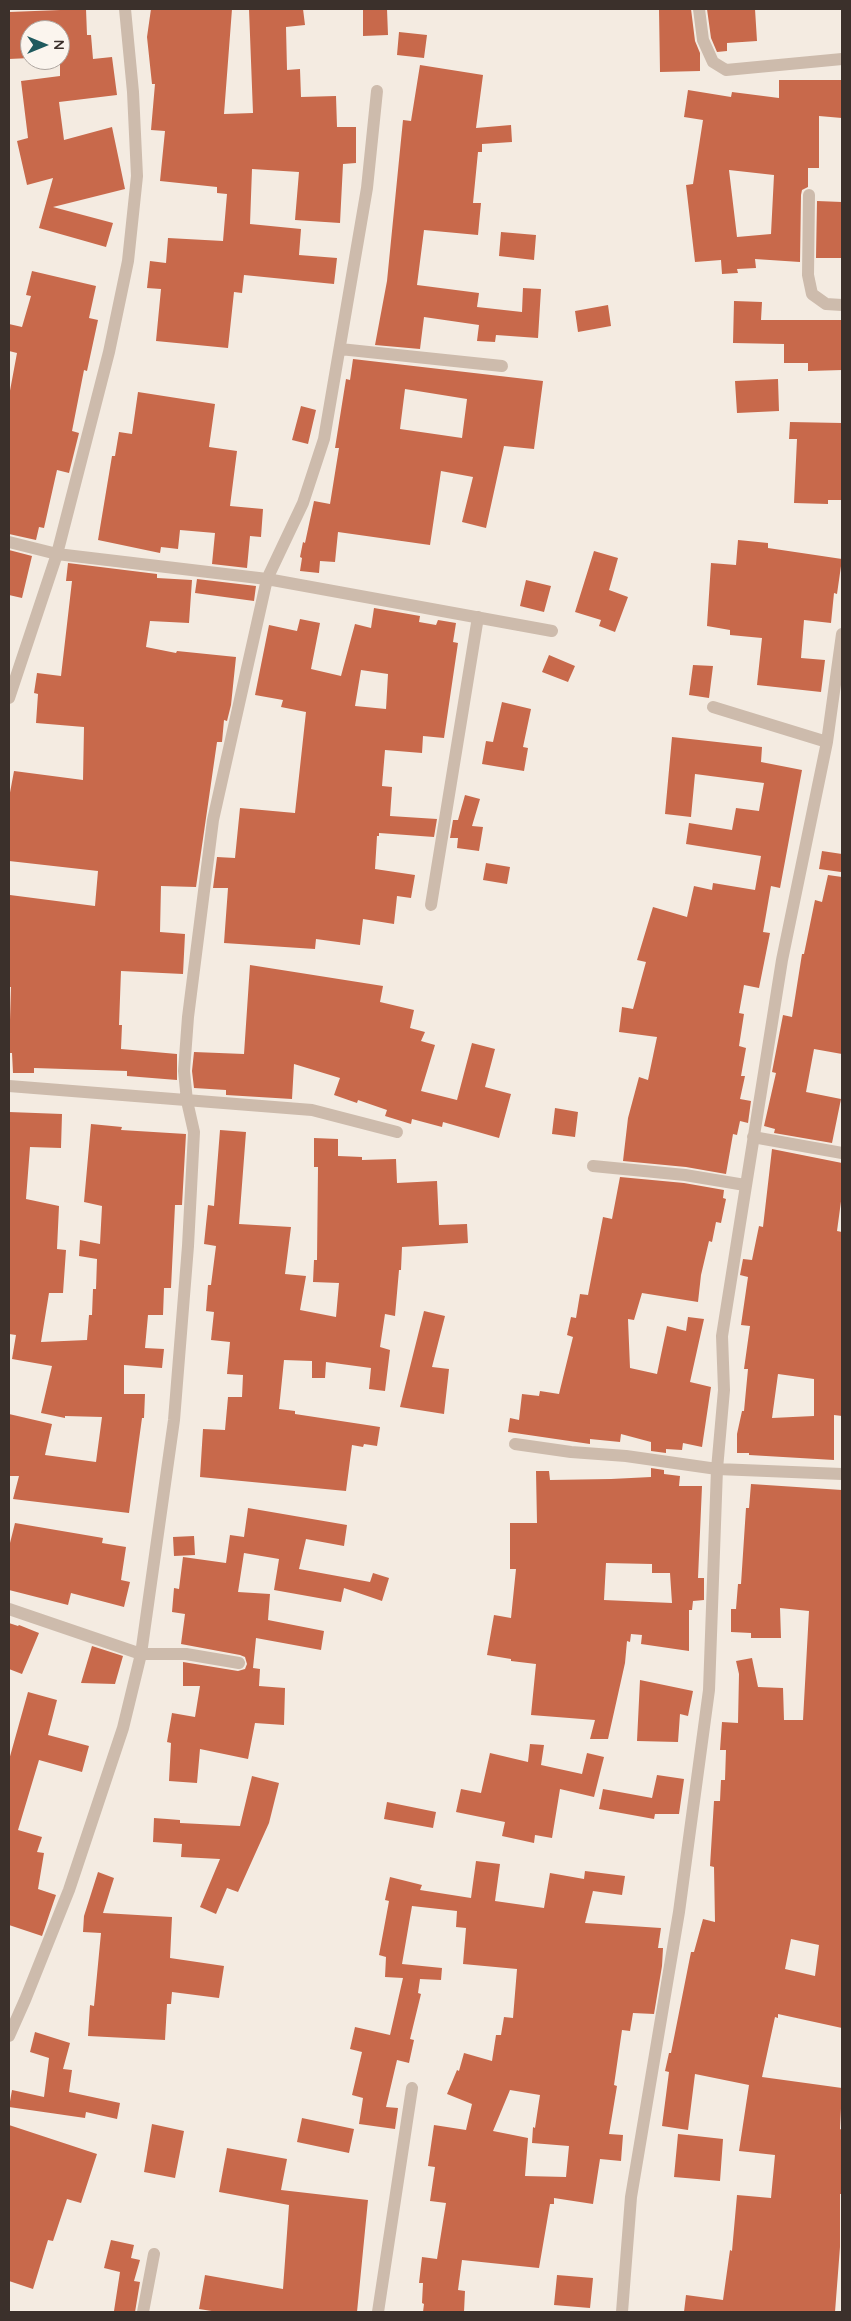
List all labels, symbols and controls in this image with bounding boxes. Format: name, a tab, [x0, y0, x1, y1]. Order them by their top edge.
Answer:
north arrow	[20, 20, 70, 70]
text: N	[50, 40, 68, 50]

